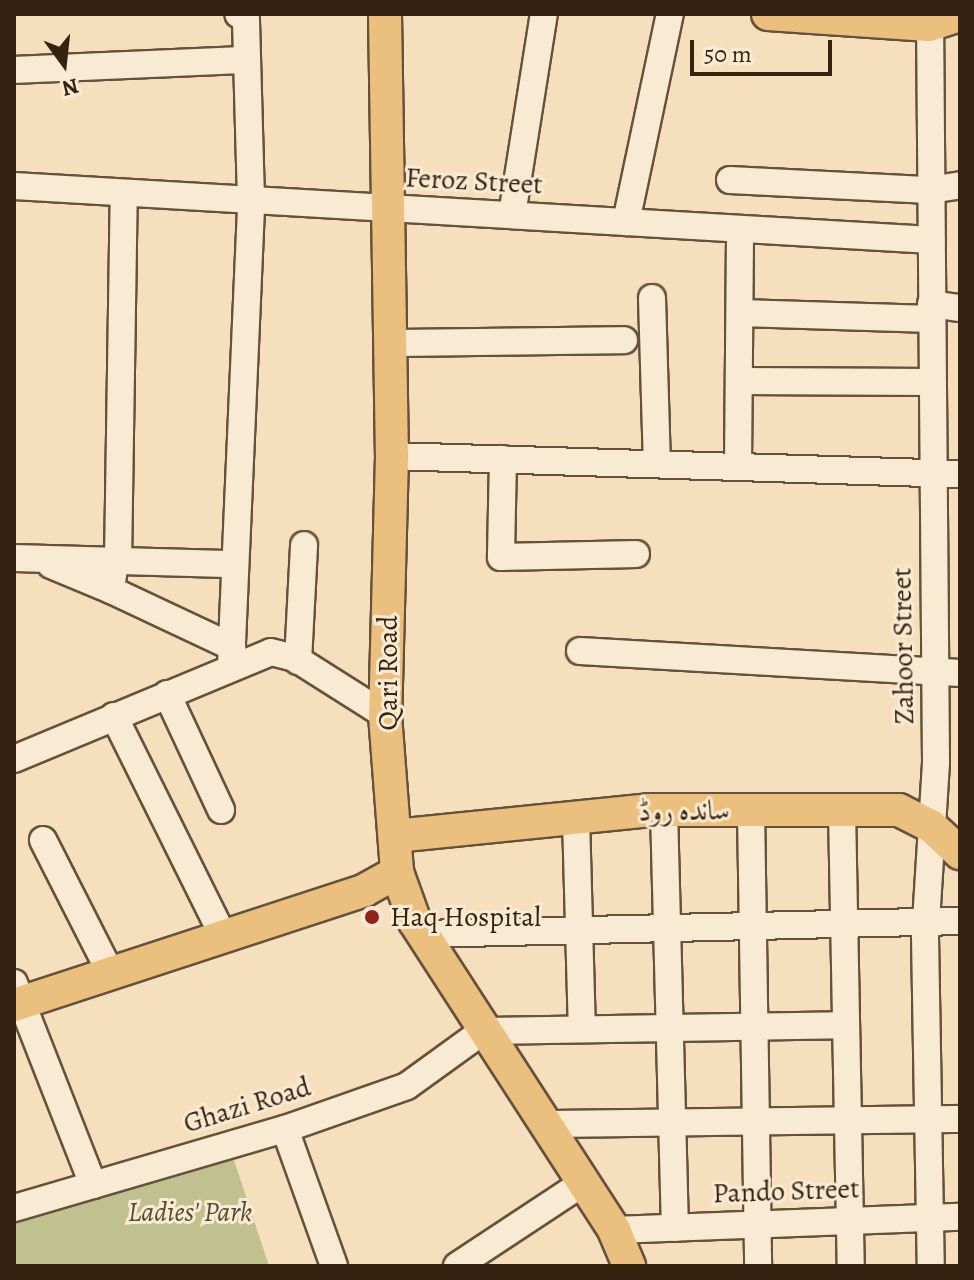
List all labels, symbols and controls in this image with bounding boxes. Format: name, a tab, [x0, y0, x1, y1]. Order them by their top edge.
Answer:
north arrow	[24, 24, 104, 104]
scale bar	[694, 24, 836, 74]
text: 50 m	[704, 38, 752, 70]
text: N	[59, 71, 82, 104]
street label: Feroz Street	[405, 161, 543, 201]
street label: Zahoor Street	[885, 567, 921, 725]
street label: Qari Road	[371, 615, 405, 731]
street label: ساندہ روڈ	[638, 793, 730, 829]
place label: Haq Hospital	[390, 900, 541, 934]
marker: Haq Hospital	[361, 906, 383, 928]
street label: Ghazi Road	[179, 1070, 315, 1140]
street label: Pando Street	[712, 1172, 860, 1210]
park label: Ladies' Park	[128, 1195, 252, 1229]

